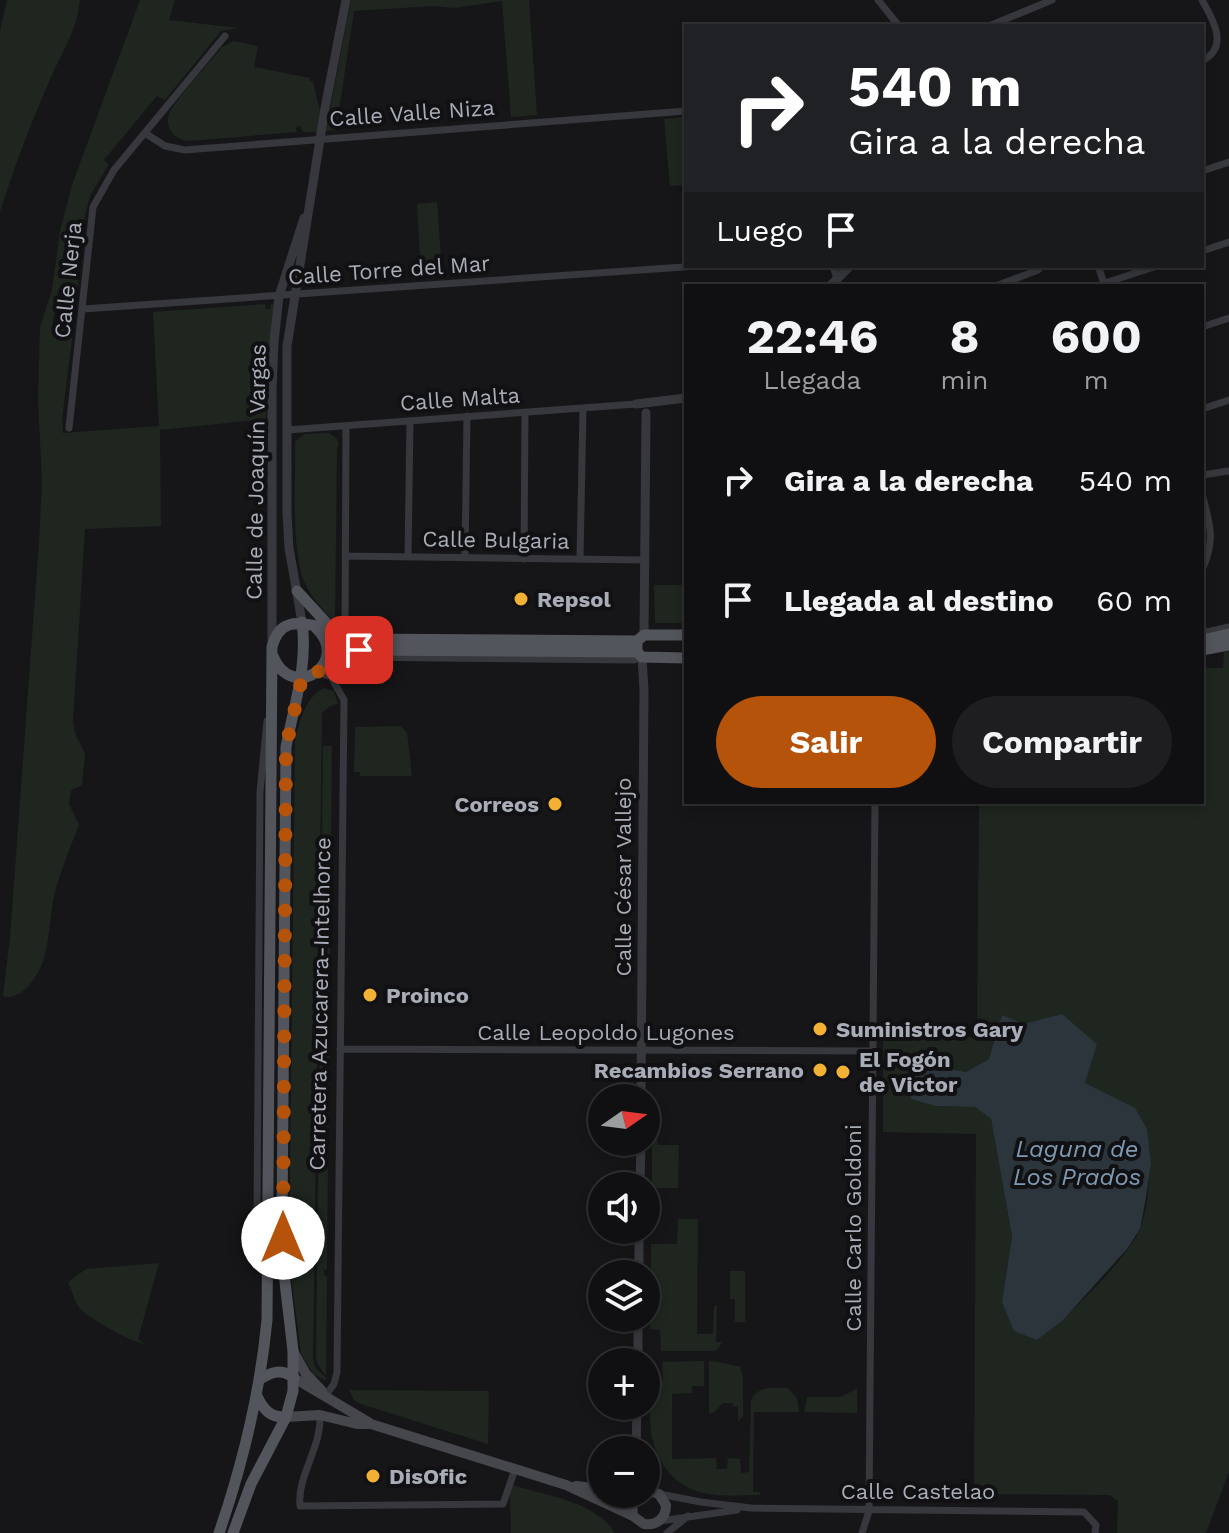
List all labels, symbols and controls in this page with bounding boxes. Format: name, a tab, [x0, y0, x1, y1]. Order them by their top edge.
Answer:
text: 540 m	[848, 54, 1022, 120]
icon: right	[716, 56, 820, 160]
street label: Calle Valle Niza	[328, 95, 496, 131]
text: Gira a la derecha	[848, 121, 1145, 163]
icon: arrive	[819, 208, 863, 252]
text: Luego	[716, 213, 803, 248]
street label: Calle Nerja	[49, 220, 87, 340]
street label: Calle Torre del Mar	[287, 250, 491, 290]
text: 22:46	[746, 308, 878, 365]
text: 8	[949, 308, 980, 365]
text: 600	[1050, 308, 1142, 365]
street label: Calle de Joaquín Vargas	[241, 344, 271, 600]
text: Llegada	[763, 365, 861, 395]
text: min	[941, 365, 988, 395]
text: m	[1084, 365, 1109, 395]
street label: Calle Malta	[399, 382, 521, 416]
icon: right	[716, 458, 760, 502]
text: Gira a la derecha	[784, 463, 1033, 498]
text: 540 m	[1079, 463, 1172, 498]
street label: Calle Bulgaria	[422, 526, 570, 554]
icon: arrive	[716, 578, 760, 622]
text: Llegada al destino	[784, 583, 1054, 618]
text: 60 m	[1096, 583, 1172, 618]
place label: Repsol	[537, 587, 611, 612]
marker: Repsol	[512, 590, 530, 608]
pin	[325, 616, 393, 684]
icon: arrive	[337, 628, 381, 672]
button: Salir	[716, 696, 936, 788]
button: Compartir	[952, 696, 1172, 788]
street label: Calle César Vallejo	[611, 778, 636, 976]
place label: Correos	[454, 792, 539, 817]
marker: Correos	[546, 795, 564, 813]
street label: Carretera Azucarera-Intelhorce	[305, 837, 335, 1171]
place label: Proinco	[386, 983, 469, 1008]
marker: Proinco	[361, 986, 379, 1004]
place label: Suministros Gary	[836, 1017, 1024, 1042]
street label: Calle Leopoldo Lugones	[477, 1020, 735, 1045]
marker: Suministros Gary	[811, 1020, 829, 1038]
place label: El Fogón de Victor	[859, 1047, 958, 1097]
place label: Recambios Serrano	[594, 1058, 804, 1083]
marker: Recambios Serrano	[811, 1061, 829, 1079]
marker: El Fogón de Victor	[834, 1063, 852, 1081]
north arrow	[588, 1084, 660, 1156]
map controls	[588, 1084, 660, 1508]
street label: Calle Carlo Goldoni	[841, 1124, 866, 1332]
water label: Laguna de Los Prados	[1013, 1135, 1141, 1191]
button: sound	[588, 1172, 660, 1244]
position arrow	[241, 1196, 325, 1280]
button: layers	[588, 1260, 660, 1332]
button: +	[588, 1348, 660, 1420]
button: −	[588, 1436, 660, 1508]
place label: DisOfic	[389, 1464, 467, 1489]
marker: DisOfic	[364, 1467, 382, 1485]
street label: Calle Castelao	[841, 1479, 995, 1504]

